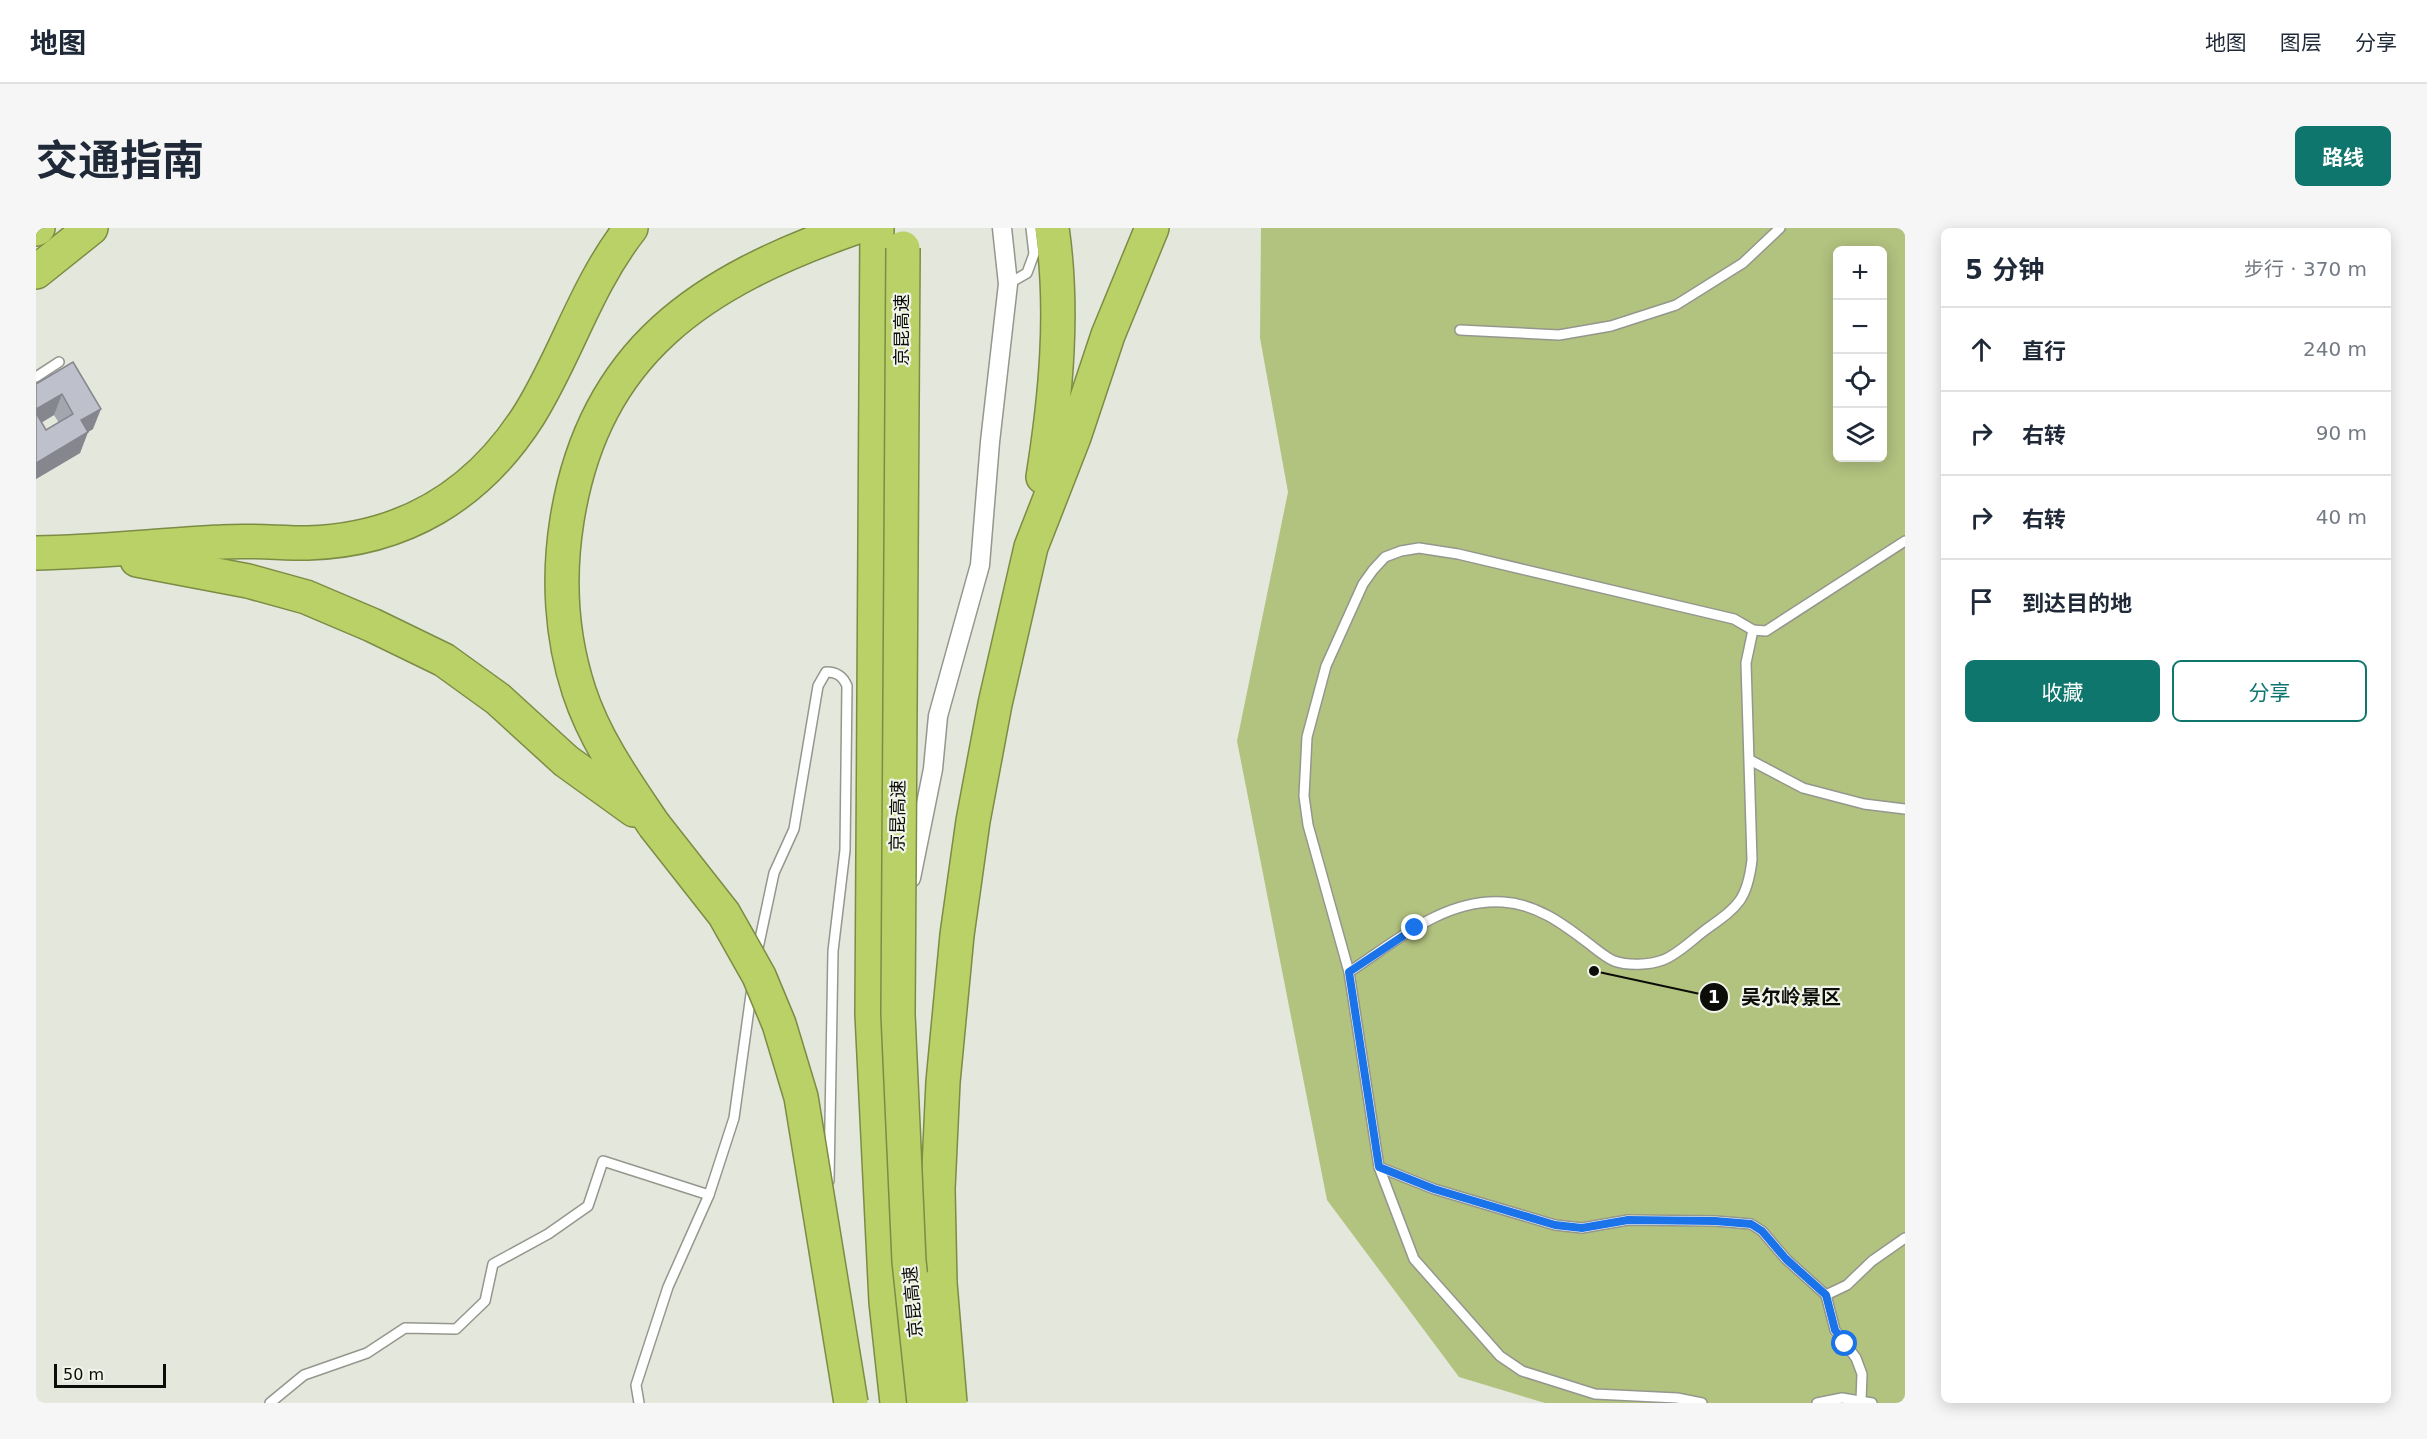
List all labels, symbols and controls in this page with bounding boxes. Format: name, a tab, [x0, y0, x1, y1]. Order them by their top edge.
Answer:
text: 地图	[30, 27, 86, 60]
text: 地图	[2205, 31, 2247, 55]
text: 图层	[2280, 31, 2322, 55]
text: 分享	[2355, 31, 2397, 55]
button: 路线	[2295, 126, 2391, 186]
text: 交通指南	[36, 136, 204, 185]
map controls	[1833, 246, 1887, 462]
button: +	[1833, 246, 1887, 300]
text: 5 分钟	[1965, 255, 2044, 285]
text: 步行 · 370 m	[2244, 257, 2367, 281]
street label: 京昆高速	[891, 294, 912, 366]
button: −	[1833, 300, 1887, 354]
icon: ahead	[1965, 333, 1998, 366]
text: 240 m	[2303, 337, 2367, 361]
text: 直行	[2022, 339, 2066, 364]
button: locate	[1833, 354, 1887, 408]
button: layers	[1833, 408, 1887, 462]
icon: right	[1965, 417, 1998, 450]
text: 90 m	[2316, 421, 2367, 445]
text: 右转	[2022, 423, 2066, 448]
icon: right	[1965, 501, 1998, 534]
text: 40 m	[2316, 505, 2367, 529]
text: 右转	[2022, 507, 2066, 532]
icon: arrive	[1965, 585, 1998, 618]
text: 到达目的地	[2022, 591, 2132, 616]
button: 收藏	[1965, 660, 2160, 722]
button: 分享	[2172, 660, 2367, 722]
street label: 京昆高速	[886, 780, 909, 852]
route end	[1401, 914, 1427, 940]
callout: 吴尔岭景区	[1699, 978, 1853, 1016]
text: 吴尔岭景区	[1741, 985, 1841, 1009]
text: 1	[1708, 986, 1720, 1007]
street label: 京昆高速	[899, 1265, 926, 1339]
route start	[1831, 1330, 1857, 1356]
scale bar	[54, 1361, 166, 1388]
text: 50 m	[63, 1365, 104, 1384]

